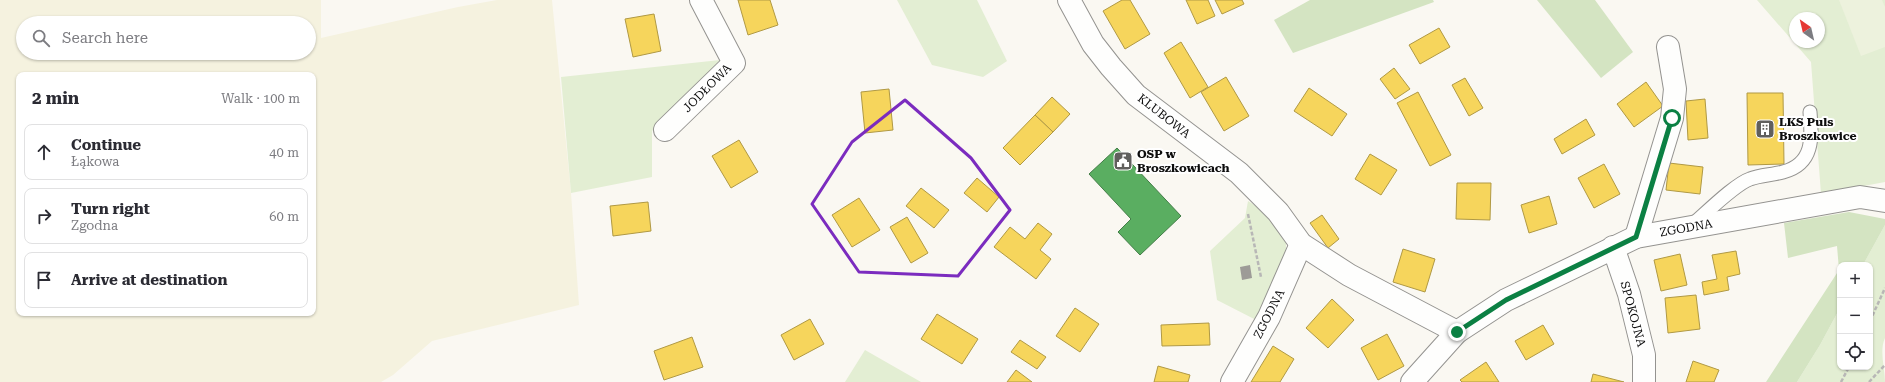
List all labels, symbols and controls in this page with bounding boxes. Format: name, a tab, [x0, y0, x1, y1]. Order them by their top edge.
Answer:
north arrow	[1789, 12, 1825, 48]
search box	[16, 16, 316, 60]
icon: search	[30, 27, 52, 49]
text: Search here	[62, 29, 148, 47]
street label: JODŁOWA	[680, 61, 734, 115]
text: 2 min	[32, 88, 79, 108]
text: Walk · 100 m	[221, 91, 300, 106]
street label: KLUBOWA	[1135, 91, 1194, 141]
route start	[1663, 109, 1681, 127]
place label: LKS Puls Broszkowice	[1779, 115, 1857, 143]
building icon: LKS Puls Broszkowice	[1754, 118, 1776, 140]
text: Continue	[71, 136, 141, 154]
icon: ahead	[33, 141, 55, 163]
text: 40 m	[269, 145, 299, 160]
place label: OSP w Broszkowicach	[1137, 147, 1230, 175]
public building icon: OSP w Broszkowicach	[1112, 150, 1134, 172]
text: Łąkowa	[71, 154, 119, 169]
text: Turn right	[71, 200, 150, 218]
icon: right	[33, 205, 55, 227]
text: 60 m	[269, 209, 299, 224]
street label: ZGODNA	[1658, 216, 1714, 240]
text: Zgodna	[71, 218, 118, 233]
map controls	[1837, 262, 1873, 370]
button: +	[1837, 262, 1873, 298]
icon: arrive	[33, 269, 55, 291]
text: Arrive at destination	[71, 271, 227, 289]
street label: SPOKOJNA	[1618, 280, 1649, 349]
street label: ZGODNA	[1251, 286, 1288, 341]
button: −	[1837, 298, 1873, 334]
route end	[1448, 323, 1466, 341]
button: locate	[1837, 334, 1873, 370]

